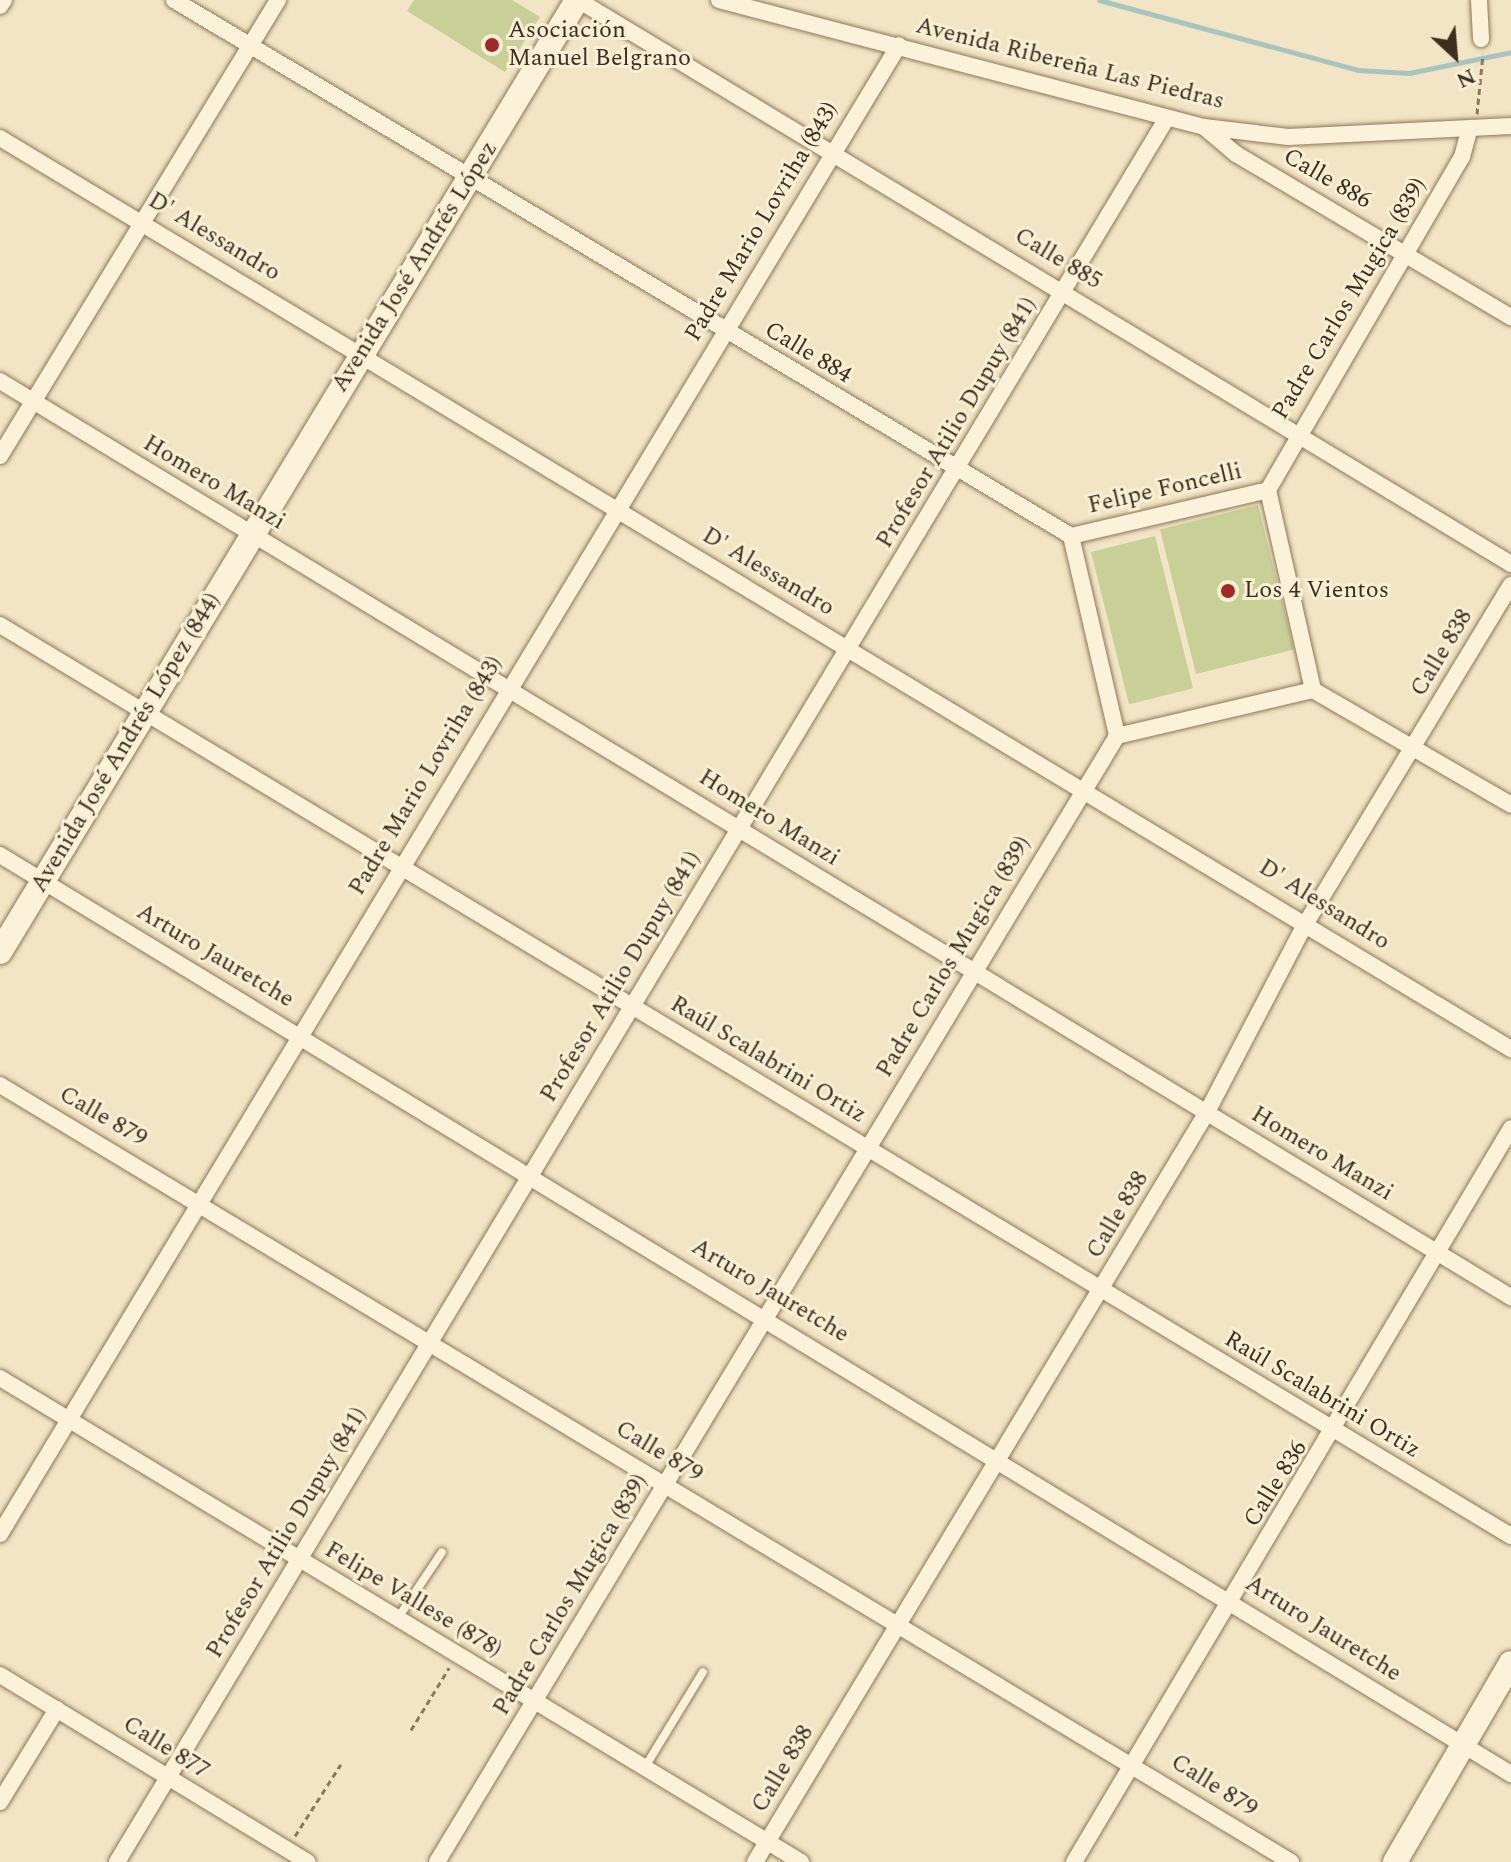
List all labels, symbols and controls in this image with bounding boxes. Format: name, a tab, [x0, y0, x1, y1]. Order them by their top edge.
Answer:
street label: Avenida Ribereña Las Piedras	[913, 12, 1227, 116]
north arrow	[1415, 16, 1495, 96]
place label: Asociación Manuel Belgrano	[508, 17, 691, 73]
marker: Asociación Manuel Belgrano	[483, 36, 501, 54]
text: N	[1450, 59, 1481, 97]
street label: Padre Mario Lovriha (843)	[679, 97, 845, 347]
street label: Avenida José Andrés López	[326, 136, 504, 398]
street label: Calle 886	[1278, 142, 1376, 216]
street label: Padre Carlos Mugica (839)	[1266, 173, 1434, 425]
street label: D' Alessandro	[143, 186, 285, 288]
street label: Calle 885	[1009, 222, 1107, 296]
street label: Profesor Atilio Dupuy (841)	[871, 292, 1043, 554]
street label: Calle 884	[759, 316, 857, 390]
street label: Homero Manzi	[138, 429, 290, 537]
street label: Felipe Foncelli	[1085, 457, 1245, 521]
street label: D' Alessandro	[697, 521, 839, 623]
place label: Los 4 Vientos	[1244, 577, 1389, 605]
marker: Los 4 Vientos	[1219, 582, 1237, 600]
street label: Avenida José Andrés López (844)	[25, 588, 227, 898]
street label: Calle 838	[1405, 604, 1479, 702]
street label: Padre Mario Lovriha (843)	[343, 651, 509, 901]
street label: Homero Manzi	[693, 763, 845, 873]
street label: Padre Carlos Mugica (839)	[870, 831, 1038, 1083]
street label: Profesor Atilio Dupuy (841)	[535, 846, 707, 1108]
street label: D' Alessandro	[1253, 853, 1395, 957]
street label: Arturo Jauretche	[131, 898, 299, 1014]
street label: Raúl Scalabrini Ortiz	[665, 990, 871, 1130]
street label: Calle 879	[54, 1080, 152, 1154]
street label: Homero Manzi	[1246, 1100, 1398, 1208]
street label: Calle 838	[1081, 1166, 1155, 1264]
street label: Arturo Jauretche	[686, 1233, 854, 1349]
street label: Raúl Scalabrini Ortiz	[1219, 1325, 1425, 1465]
street label: Profesor Atilio Dupuy (841)	[201, 1402, 373, 1664]
street label: Calle 879	[610, 1415, 708, 1489]
street label: Calle 836	[1238, 1435, 1314, 1533]
street label: Padre Carlos Mugica (839)	[487, 1469, 655, 1721]
street label: Felipe Vallese (878)	[319, 1536, 507, 1664]
street label: Arturo Jauretche	[1240, 1569, 1406, 1689]
street label: Calle 877	[117, 1710, 215, 1786]
street label: Calle 838	[746, 1720, 820, 1818]
street label: Calle 879	[1165, 1748, 1263, 1824]

